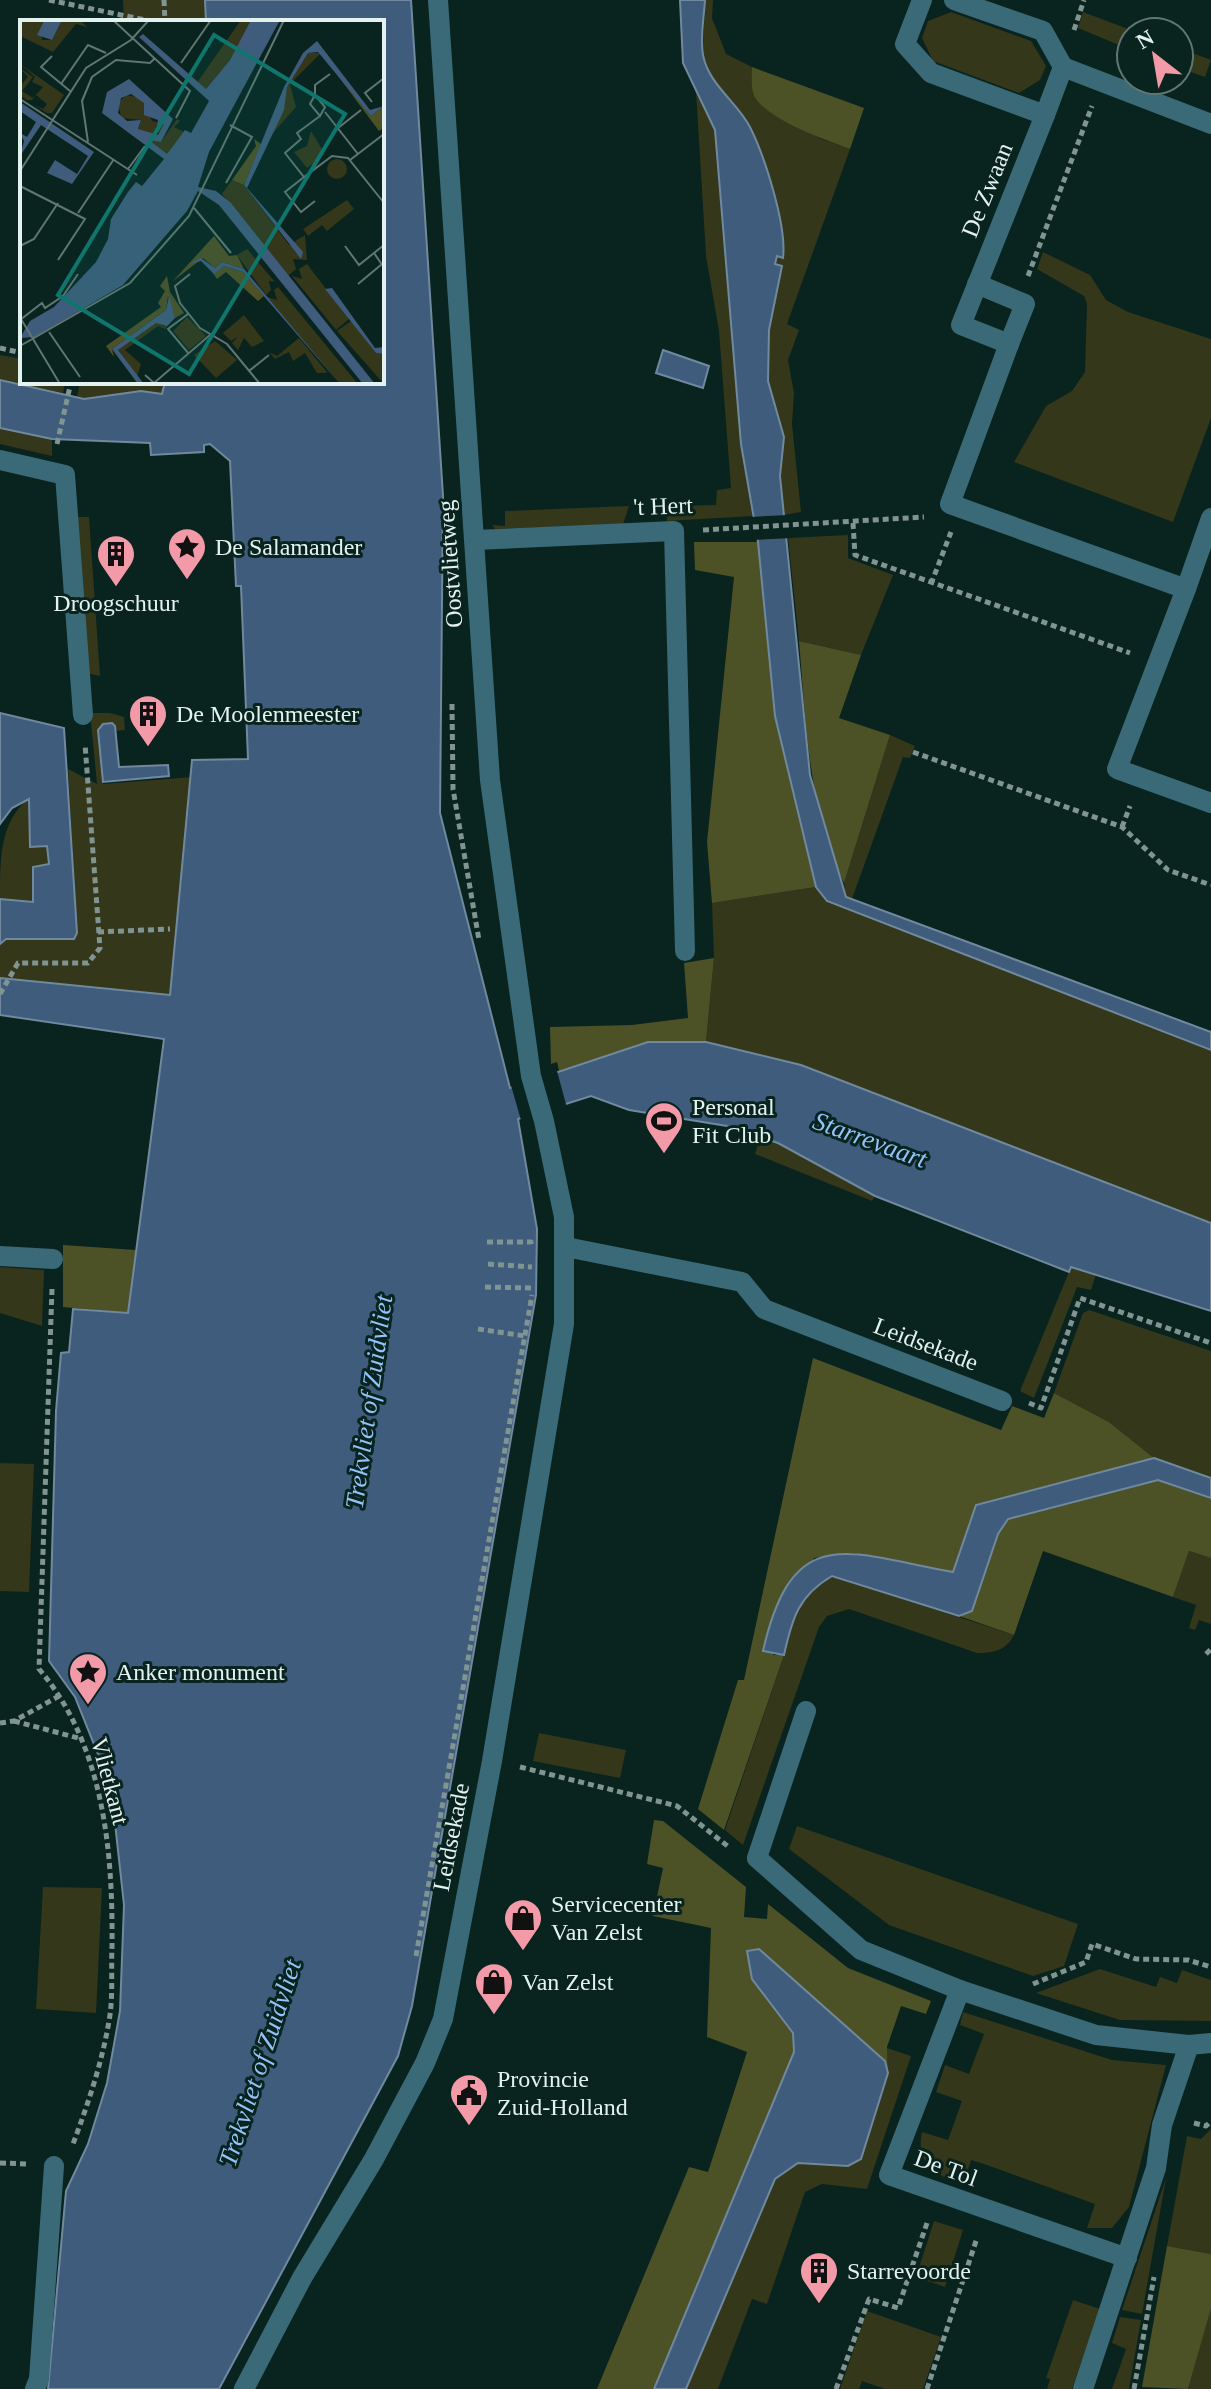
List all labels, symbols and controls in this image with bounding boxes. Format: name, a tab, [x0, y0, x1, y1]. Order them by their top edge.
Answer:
north arrow	[1115, 16, 1195, 96]
inset map	[20, 20, 384, 384]
text: N	[1132, 24, 1158, 54]
street label: De Zwaan	[956, 139, 1018, 241]
street label: 't Hert	[633, 492, 694, 520]
street label: Oostvlietweg	[433, 499, 467, 629]
place icon: De Salamander	[166, 526, 208, 581]
building icon: Droogschuur	[95, 533, 137, 588]
place label: De Salamander	[215, 534, 362, 560]
place label: Droogschuur	[53, 590, 179, 616]
building icon: De Moolenmeester	[127, 693, 169, 748]
place label: De Moolenmeester	[176, 701, 359, 727]
place label: Personal Fit Club	[692, 1094, 775, 1148]
sports icon: Personal Fit Club	[643, 1100, 685, 1155]
water label: Starrevaart	[809, 1106, 932, 1174]
water label: Trekvliet of Zuidvliet	[340, 1292, 398, 1511]
street label: Leidsekade	[870, 1312, 982, 1376]
place icon: Anker monument	[67, 1651, 109, 1706]
place label: Anker monument	[116, 1659, 285, 1685]
street label: Vlietkant	[86, 1735, 134, 1828]
street label: Leidsekade	[428, 1781, 474, 1893]
place label: Servicecenter Van Zelst	[551, 1891, 682, 1945]
shop icon: Servicecenter Van Zelst	[502, 1897, 544, 1952]
water label: Trekvliet of Zuidvliet	[213, 1955, 307, 2170]
shop icon: Van Zelst	[473, 1961, 515, 2016]
place label: Van Zelst	[522, 1969, 614, 1995]
place label: Provincie Zuid-Holland	[497, 2066, 628, 2120]
public building icon: Provincie Zuid-Holland	[448, 2072, 490, 2127]
street label: De Tol	[911, 2145, 981, 2191]
building icon: Starrevoorde	[798, 2250, 840, 2305]
place label: Starrevoorde	[847, 2258, 971, 2284]

